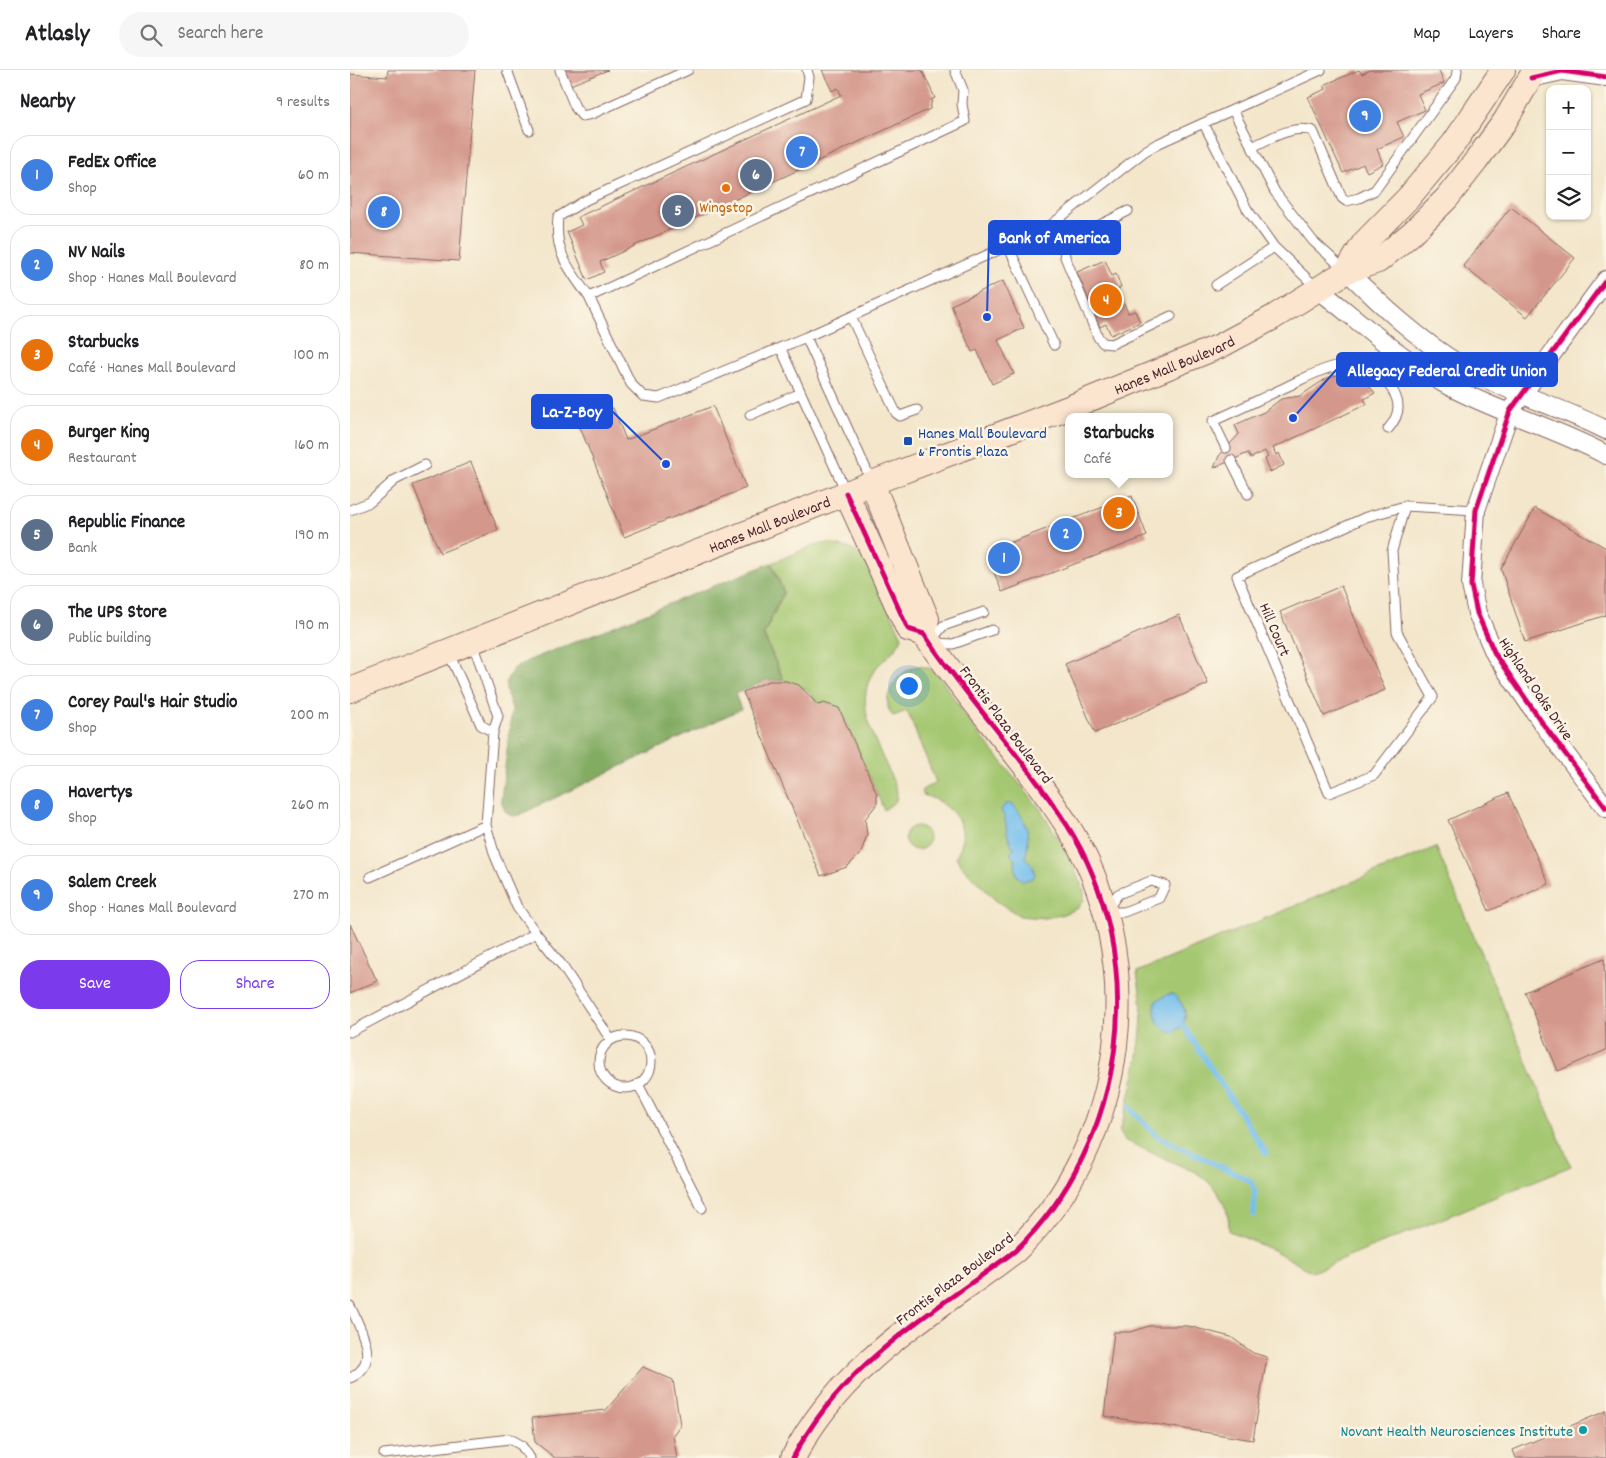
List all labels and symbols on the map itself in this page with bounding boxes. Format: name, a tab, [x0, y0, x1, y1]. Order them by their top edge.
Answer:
pin: 9	[1349, 97, 1381, 135]
pin: 7	[786, 133, 818, 171]
pin: 6	[740, 156, 772, 194]
marker: Wingstop	[720, 182, 732, 194]
pin: 5	[662, 192, 694, 230]
pin: 8	[368, 193, 400, 231]
place label: Wingstop	[699, 197, 753, 220]
callout: Bank of America	[989, 221, 1120, 254]
text: Bank of America	[998, 227, 1110, 252]
pin: 4	[1090, 281, 1122, 319]
street label: Hanes Mall Boulevard	[1111, 331, 1240, 402]
callout: Allegacy Federal Credit Union	[1337, 353, 1557, 386]
text: Allegacy Federal Credit Union	[1347, 360, 1547, 385]
callout: La-Z-Boy	[532, 395, 612, 428]
text: La-Z-Boy	[542, 401, 603, 426]
place label: Hanes Mall Boulevard & Frontis Plaza	[918, 423, 1047, 464]
marker: Hanes Mall Boulevard & Frontis Plaza	[902, 435, 914, 447]
street label: Hanes Mall Boulevard	[706, 492, 834, 561]
pin: 3	[1103, 494, 1135, 532]
pin: 2	[1050, 515, 1082, 553]
pin: 1	[988, 539, 1020, 577]
street label: Hill Court	[1252, 600, 1295, 660]
street label: Highland Oaks Drive	[1492, 633, 1578, 745]
street label: Frontis Plaza Boulevard	[953, 662, 1057, 789]
your location	[896, 673, 922, 699]
street label: Frontis Plaza Boulevard	[892, 1228, 1019, 1332]
place label: Novant Health Neurosciences Institute	[1340, 1421, 1573, 1444]
marker: Novant Health Neurosciences Institute	[1577, 1424, 1589, 1436]

